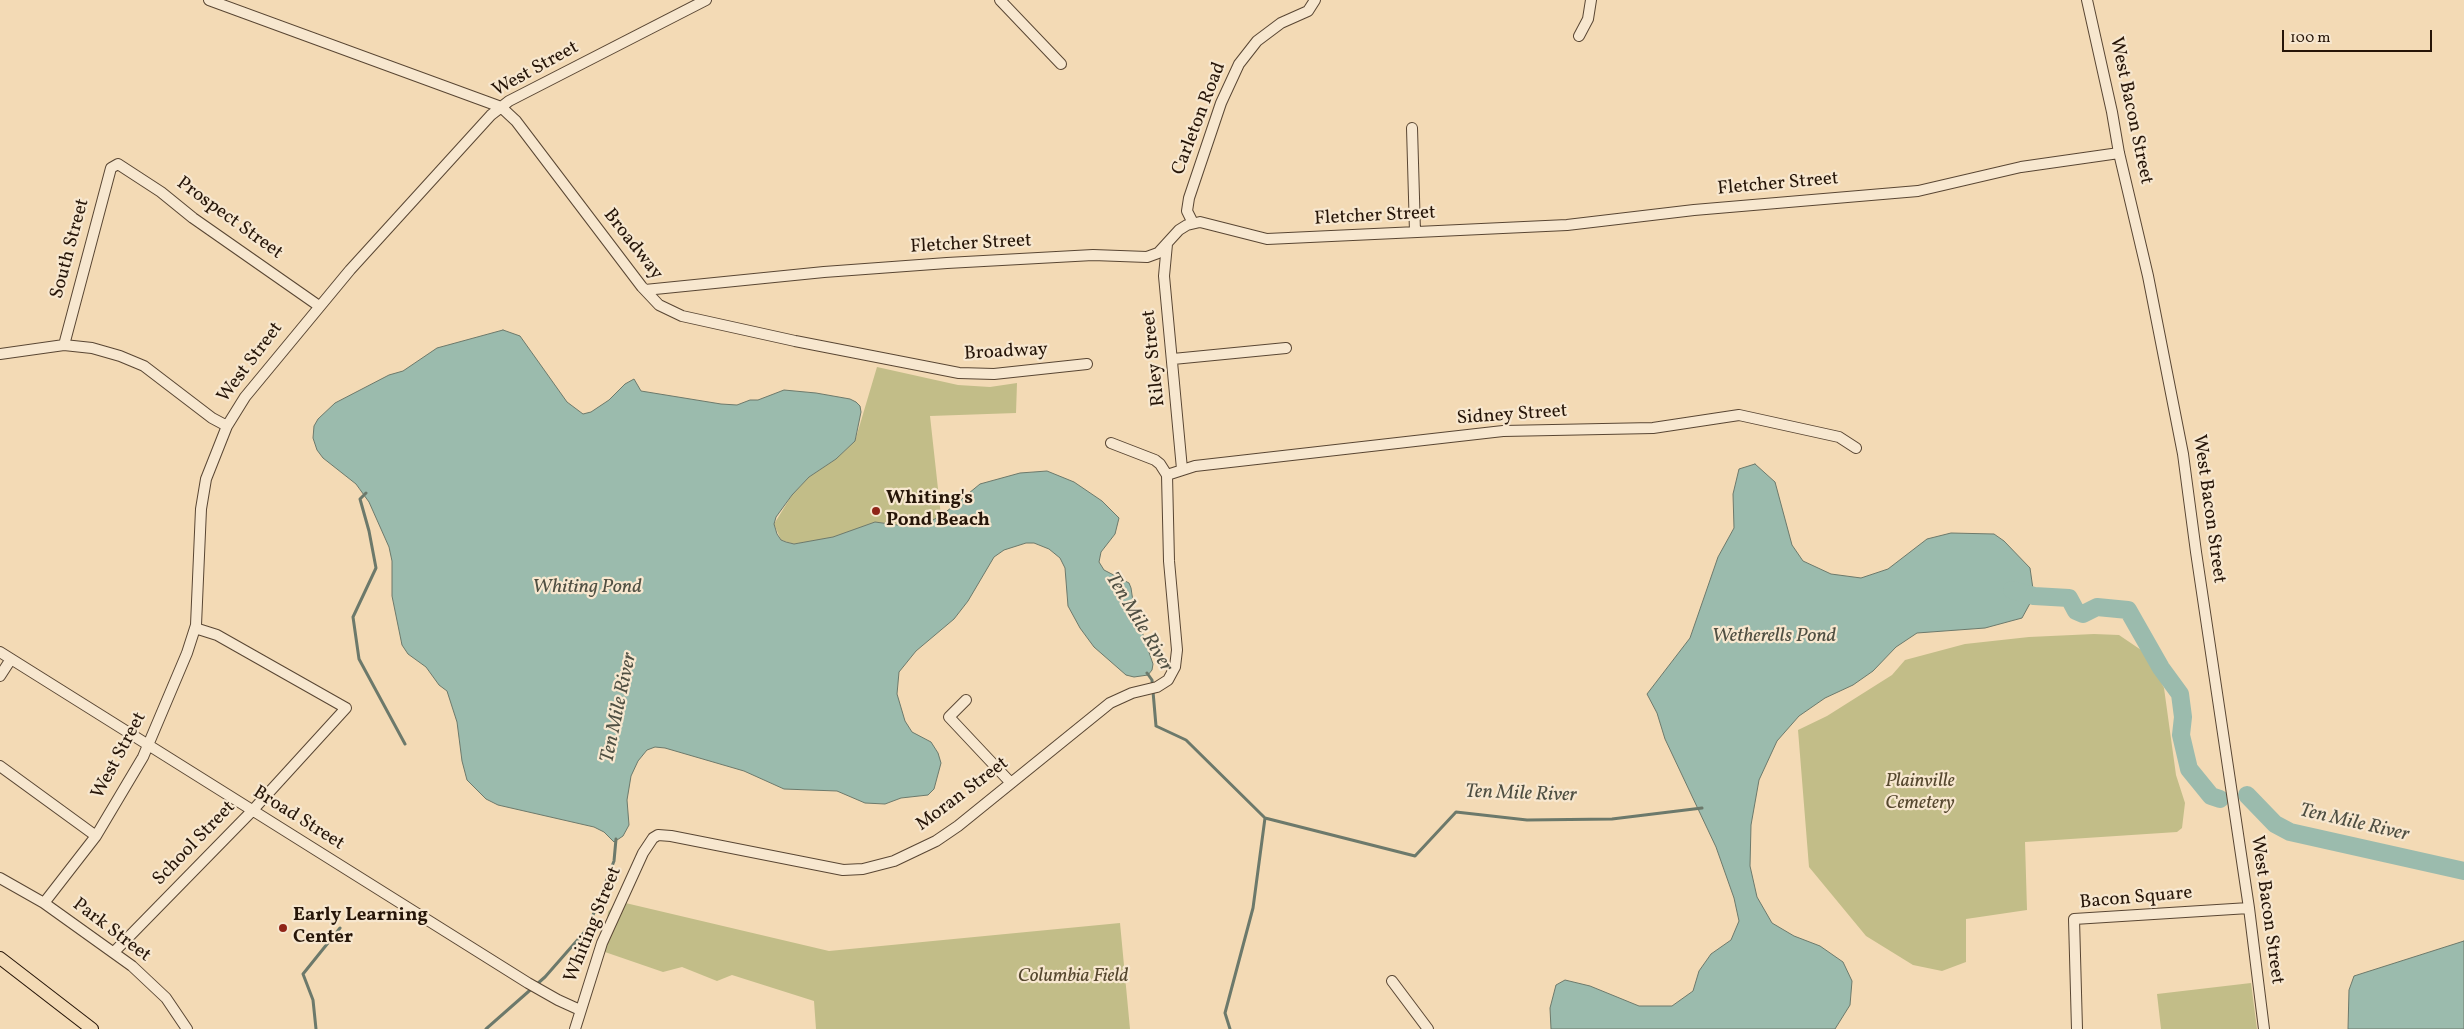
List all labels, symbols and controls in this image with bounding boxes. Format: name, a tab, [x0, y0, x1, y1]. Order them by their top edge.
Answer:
scale bar	[2284, 20, 2434, 52]
text: 100 m	[2290, 28, 2330, 49]
street label: West Bacon Street	[2103, 35, 2157, 187]
street label: West Street	[489, 37, 583, 103]
street label: Carleton Road	[1168, 59, 1232, 179]
street label: Fletcher Street	[1716, 168, 1840, 202]
street label: Prospect Street	[171, 173, 287, 265]
street label: South Street	[47, 196, 95, 302]
street label: Fletcher Street	[1314, 202, 1436, 232]
street label: Broadway	[597, 205, 667, 285]
street label: Fletcher Street	[910, 230, 1032, 260]
street label: Riley Street	[1139, 309, 1171, 407]
street label: West Street	[213, 318, 289, 408]
street label: Broadway	[963, 339, 1049, 367]
street label: Sidney Street	[1456, 401, 1568, 431]
street label: West Bacon Street	[2186, 433, 2230, 585]
place label: Whiting's Pond Beach	[886, 489, 990, 533]
marker: Whiting's Pond Beach	[870, 505, 882, 517]
water label: Ten Mile River	[1099, 569, 1177, 677]
water label: Whiting Pond	[532, 576, 642, 600]
water label: Wetherells Pond	[1712, 625, 1836, 649]
water label: Ten Mile River	[597, 651, 643, 765]
street label: West Street	[88, 709, 152, 803]
street label: Moran Street	[912, 753, 1014, 837]
park label: Plainville Cemetery	[1885, 772, 1955, 816]
water label: Ten Mile River	[1465, 781, 1577, 809]
street label: Broad Street	[248, 782, 348, 856]
street label: School Street	[149, 797, 241, 891]
water label: Ten Mile River	[2297, 800, 2411, 848]
street label: West Bacon Street	[2244, 834, 2288, 986]
street label: Whiting Street	[560, 864, 628, 986]
street label: Bacon Square	[2079, 883, 2193, 915]
street label: Park Street	[67, 894, 155, 968]
place label: Early Learning Center	[293, 906, 428, 950]
marker: Early Learning Center	[277, 922, 289, 934]
park label: Columbia Field	[1018, 967, 1128, 989]

